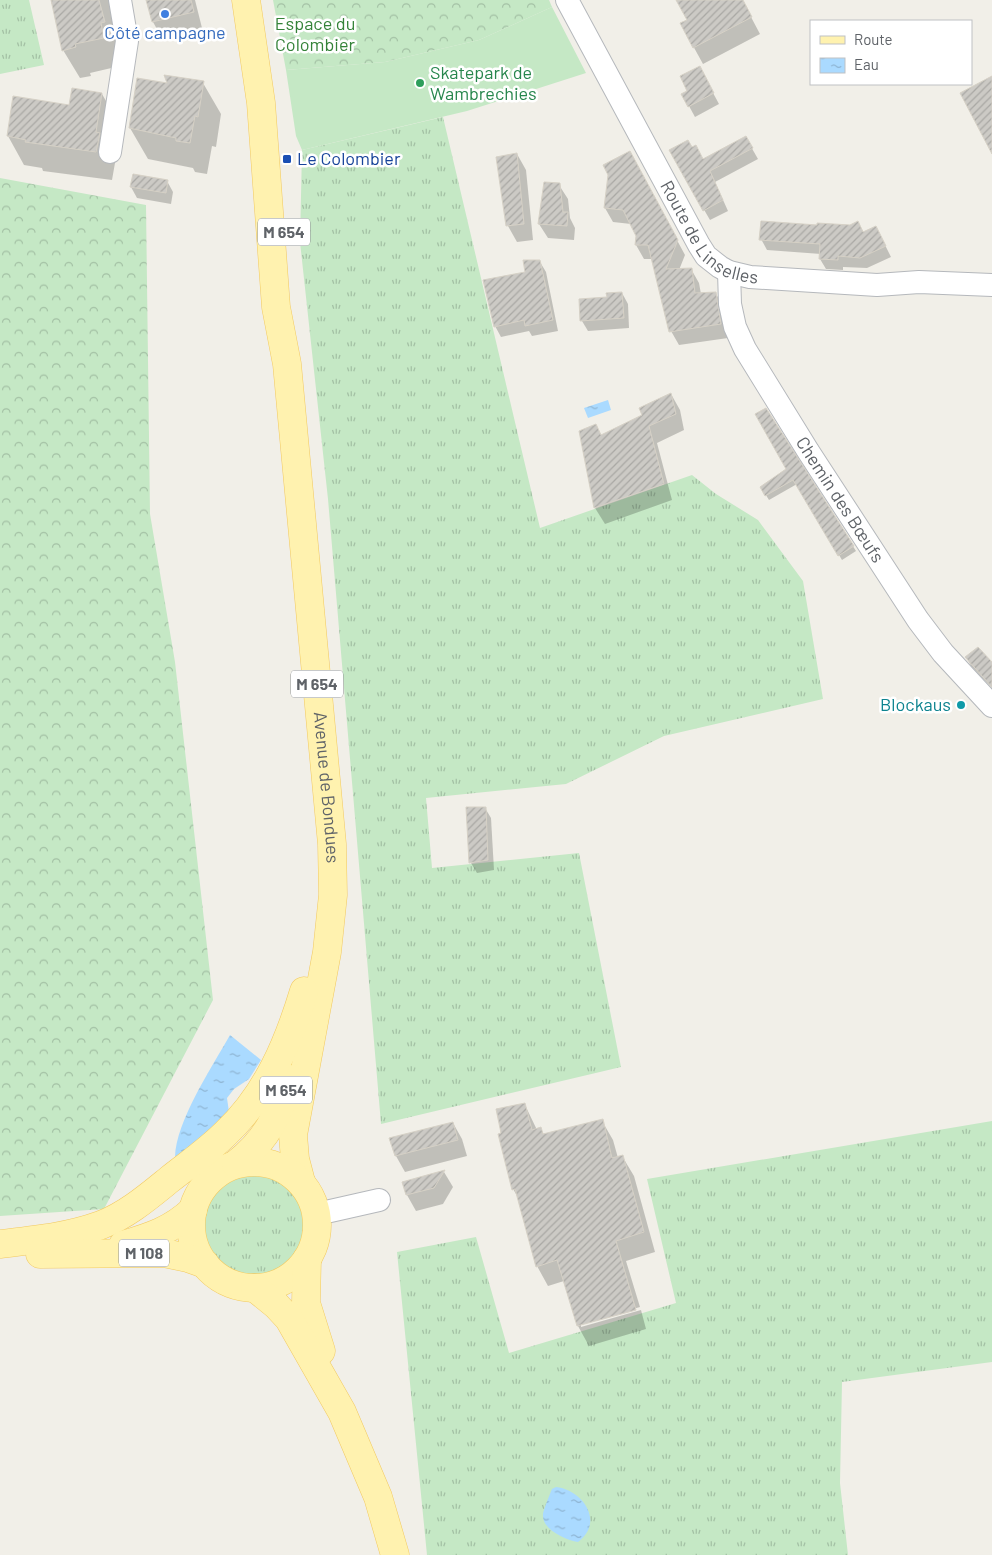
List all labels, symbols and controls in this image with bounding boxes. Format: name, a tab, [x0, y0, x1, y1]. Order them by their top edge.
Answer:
marker: Côté campagne	[159, 8, 171, 20]
park label: Espace du Colombier	[275, 12, 355, 55]
legend	[810, 20, 972, 85]
place label: Côté campagne	[104, 21, 226, 43]
text: Route	[854, 30, 893, 48]
text: Eau	[854, 55, 879, 73]
place label: Skatepark de Wambrechies	[430, 61, 537, 104]
marker: Skatepark de Wambrechies	[414, 77, 426, 89]
place label: Le Colombier	[297, 147, 401, 169]
marker: Le Colombier	[281, 153, 293, 165]
street label: Route de Linselles	[656, 176, 759, 287]
road number: M 654	[258, 218, 310, 246]
street label: Chemin des Bœufs	[792, 432, 890, 566]
road number: M 654	[291, 671, 343, 698]
place label: Blockaus	[880, 693, 951, 715]
marker: Blockaus	[955, 699, 967, 711]
street label: Avenue de Bondues	[310, 711, 344, 864]
road number: M 654	[260, 1076, 312, 1104]
road number: M 108	[119, 1240, 169, 1266]

